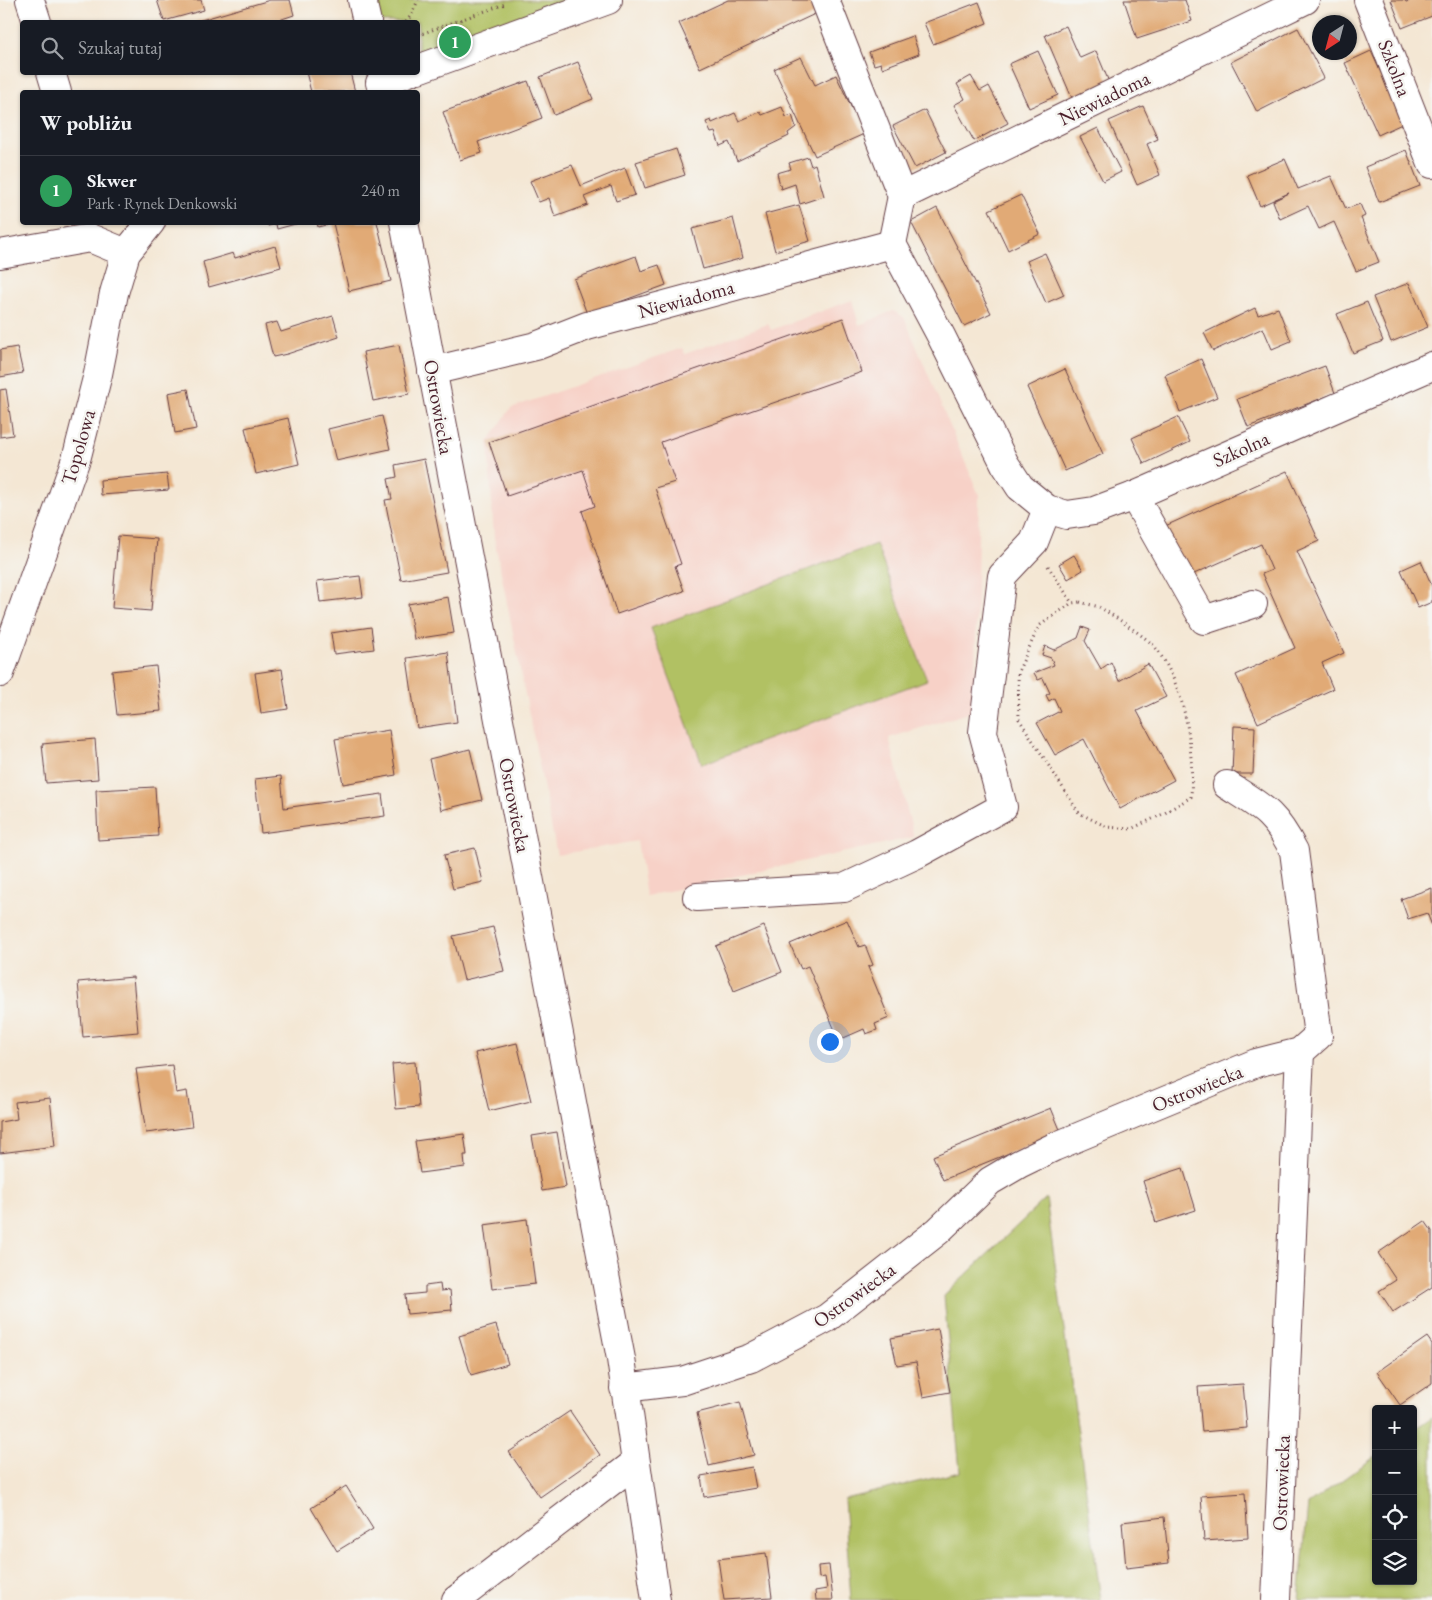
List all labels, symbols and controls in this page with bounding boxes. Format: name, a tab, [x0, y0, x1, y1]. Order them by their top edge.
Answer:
north arrow	[1312, 15, 1357, 60]
search box	[20, 20, 420, 75]
pin: 1	[439, 23, 471, 61]
icon: search	[38, 34, 66, 62]
text: Szukaj tutaj	[78, 35, 162, 60]
street label: Szkolna	[1372, 36, 1418, 100]
street label: Niewiadoma	[1054, 65, 1154, 131]
text: W pobliżu	[40, 109, 132, 136]
text: Skwer	[87, 168, 137, 193]
text: 1	[52, 180, 60, 201]
text: 240 m	[361, 180, 400, 201]
text: Park · Rynek Denkowski	[87, 193, 237, 214]
street label: Niewiadoma	[635, 274, 737, 324]
street label: Ostrowiecka	[418, 357, 460, 457]
street label: Topolowa	[55, 406, 101, 488]
street label: Szkolna	[1209, 425, 1273, 473]
street label: Ostrowiecka	[493, 755, 537, 855]
your location	[817, 1029, 843, 1055]
street label: Ostrowiecka	[1148, 1058, 1246, 1118]
street label: Ostrowiecka	[808, 1256, 900, 1334]
map controls	[1372, 1405, 1417, 1585]
button: +	[1372, 1405, 1417, 1450]
street label: Ostrowiecka	[1266, 1435, 1296, 1531]
button: −	[1372, 1450, 1417, 1495]
button: locate	[1372, 1495, 1417, 1540]
button: layers	[1372, 1540, 1417, 1585]

